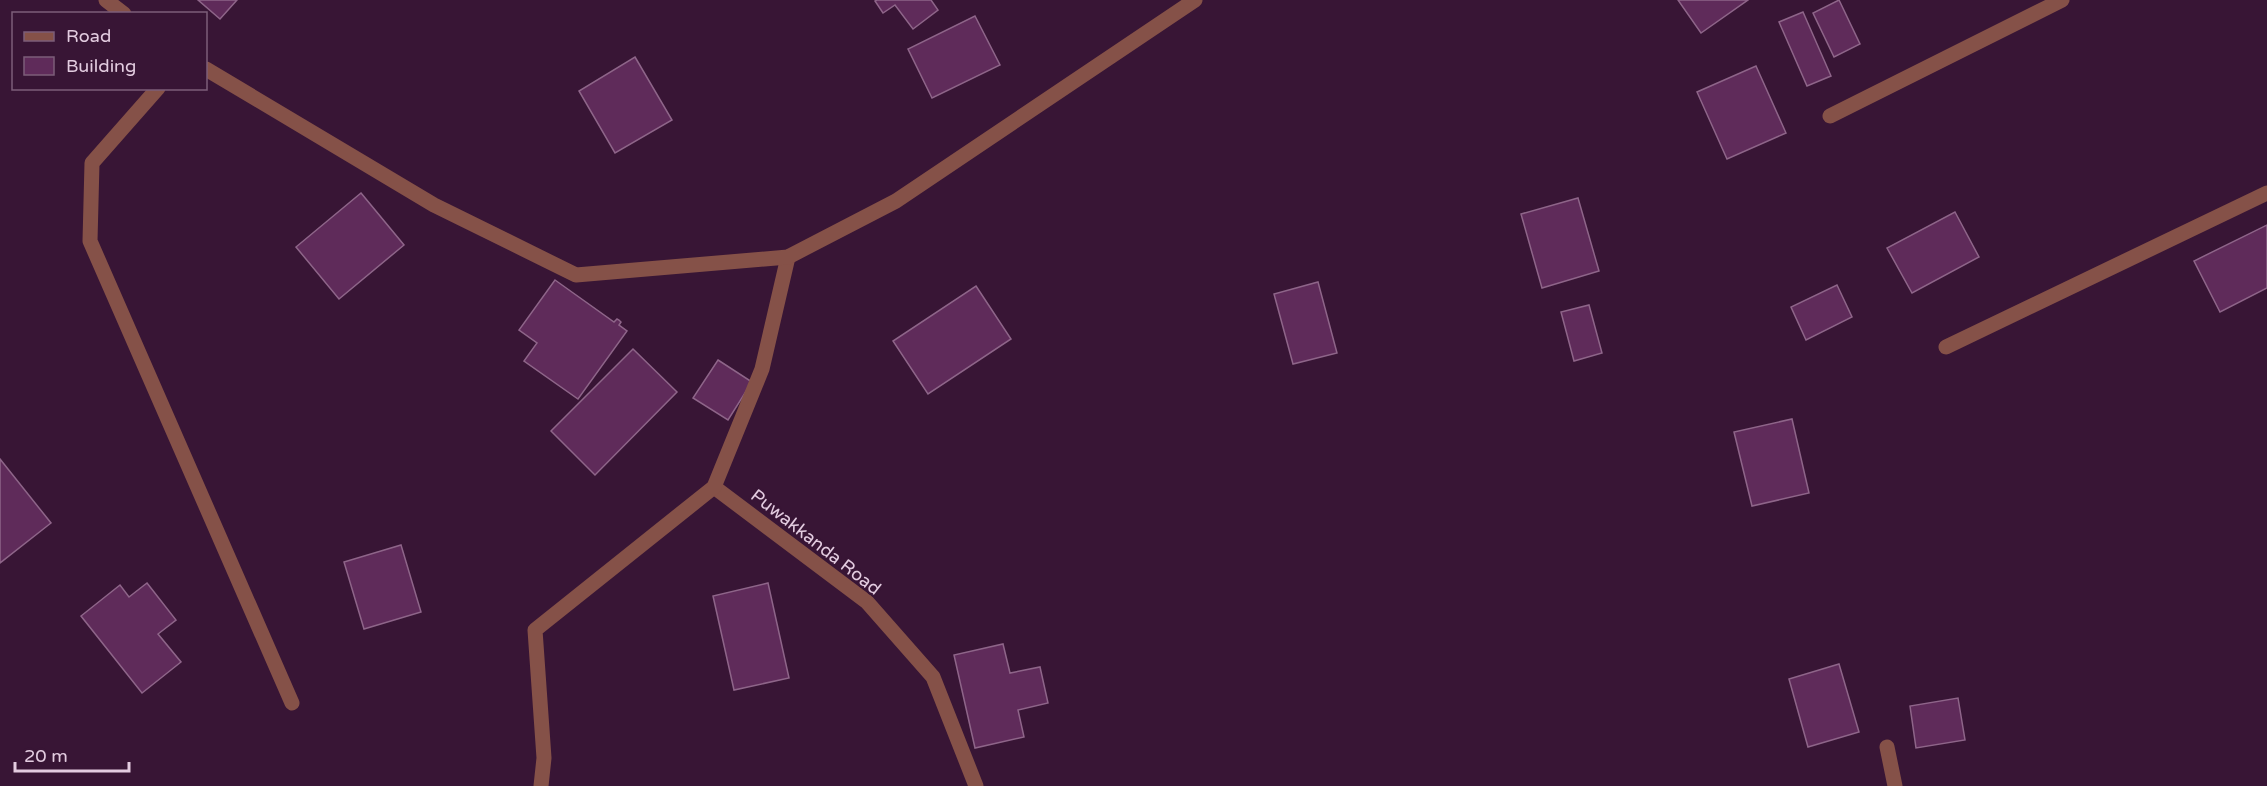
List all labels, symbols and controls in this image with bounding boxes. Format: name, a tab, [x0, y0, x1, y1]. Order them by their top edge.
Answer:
legend	[12, 12, 207, 90]
text: Road	[66, 25, 111, 47]
text: Building	[66, 55, 136, 77]
street label: Puwakkanda Road	[747, 484, 885, 600]
scale bar	[15, 735, 129, 773]
text: 20 m	[24, 745, 68, 767]

